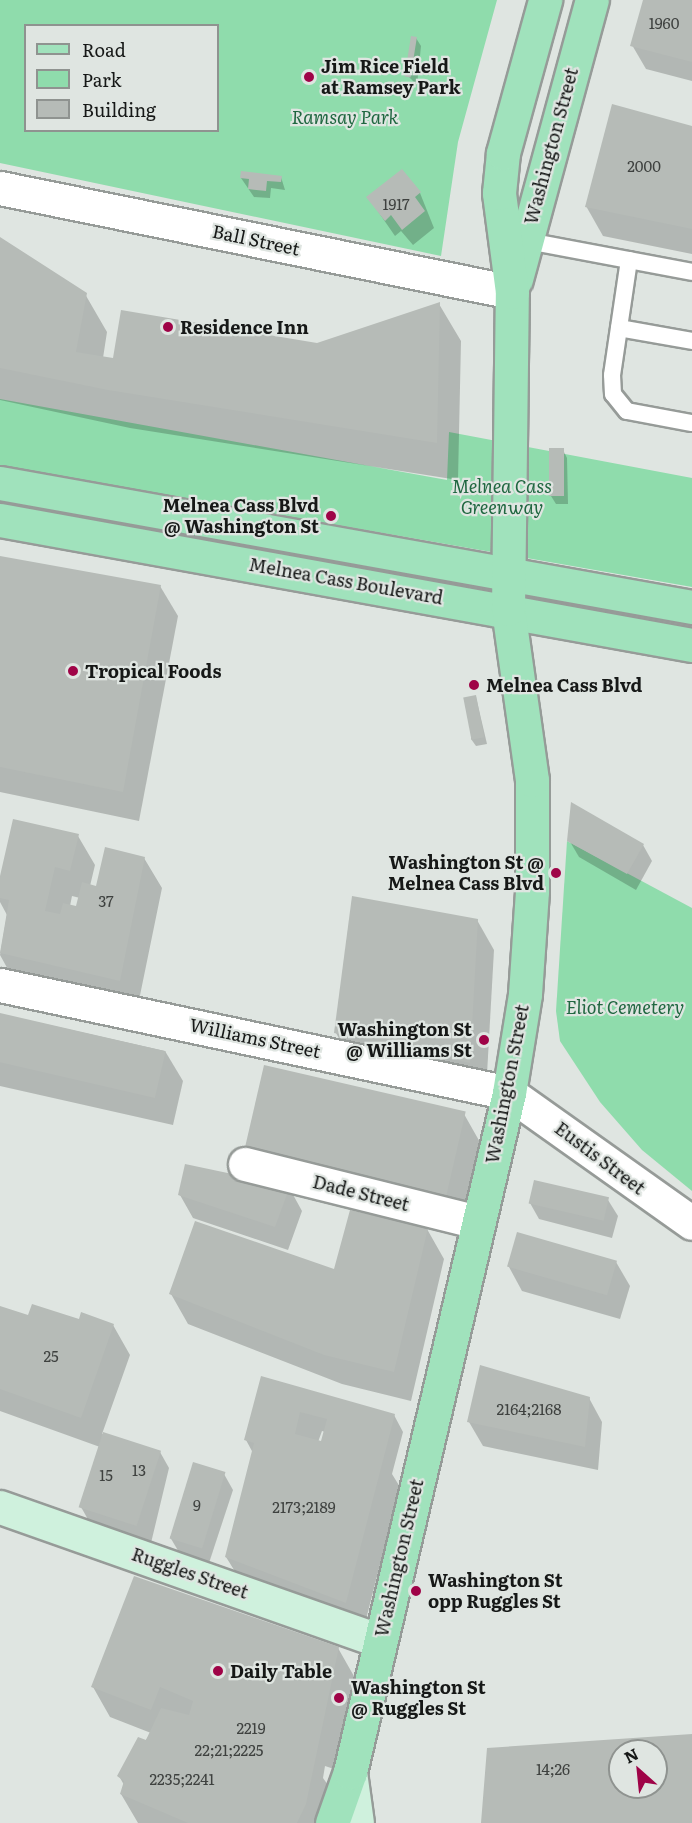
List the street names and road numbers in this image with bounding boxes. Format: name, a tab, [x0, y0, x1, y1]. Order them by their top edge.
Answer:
street label: Washington Street	[520, 65, 582, 227]
street label: Ball Street	[210, 220, 302, 260]
street label: Melnea Cass Boulevard	[247, 553, 445, 609]
street label: Washington Street	[481, 1003, 533, 1165]
street label: Williams Street	[188, 1014, 322, 1062]
street label: Eustis Street	[551, 1117, 649, 1199]
street label: Dade Street	[311, 1171, 411, 1215]
street label: Washington Street	[370, 1477, 428, 1639]
street label: Ruggles Street	[129, 1543, 251, 1603]

